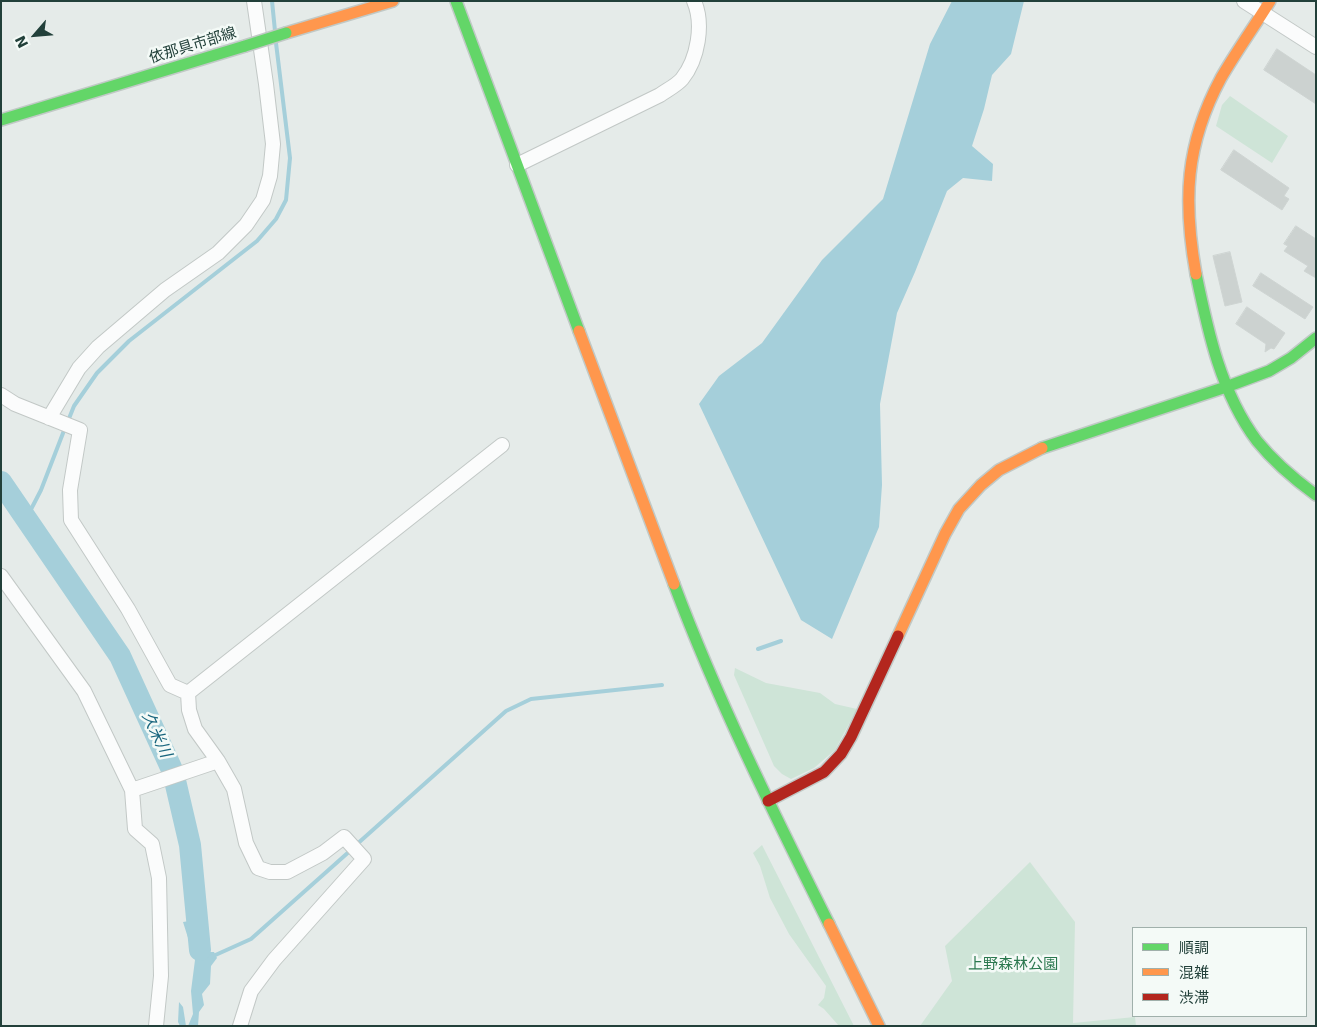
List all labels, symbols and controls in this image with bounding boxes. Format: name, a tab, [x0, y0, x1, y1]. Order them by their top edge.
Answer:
north arrow	[10, 10, 60, 60]
street label: 依那具市部線	[147, 24, 239, 68]
text: N	[12, 33, 31, 51]
water label: 久米川	[137, 709, 175, 761]
legend	[1132, 927, 1307, 1017]
text: 順調	[1179, 939, 1209, 957]
park label: 上野森林公園	[968, 956, 1058, 974]
text: 混雑	[1179, 964, 1209, 982]
text: 渋滞	[1179, 989, 1209, 1007]

